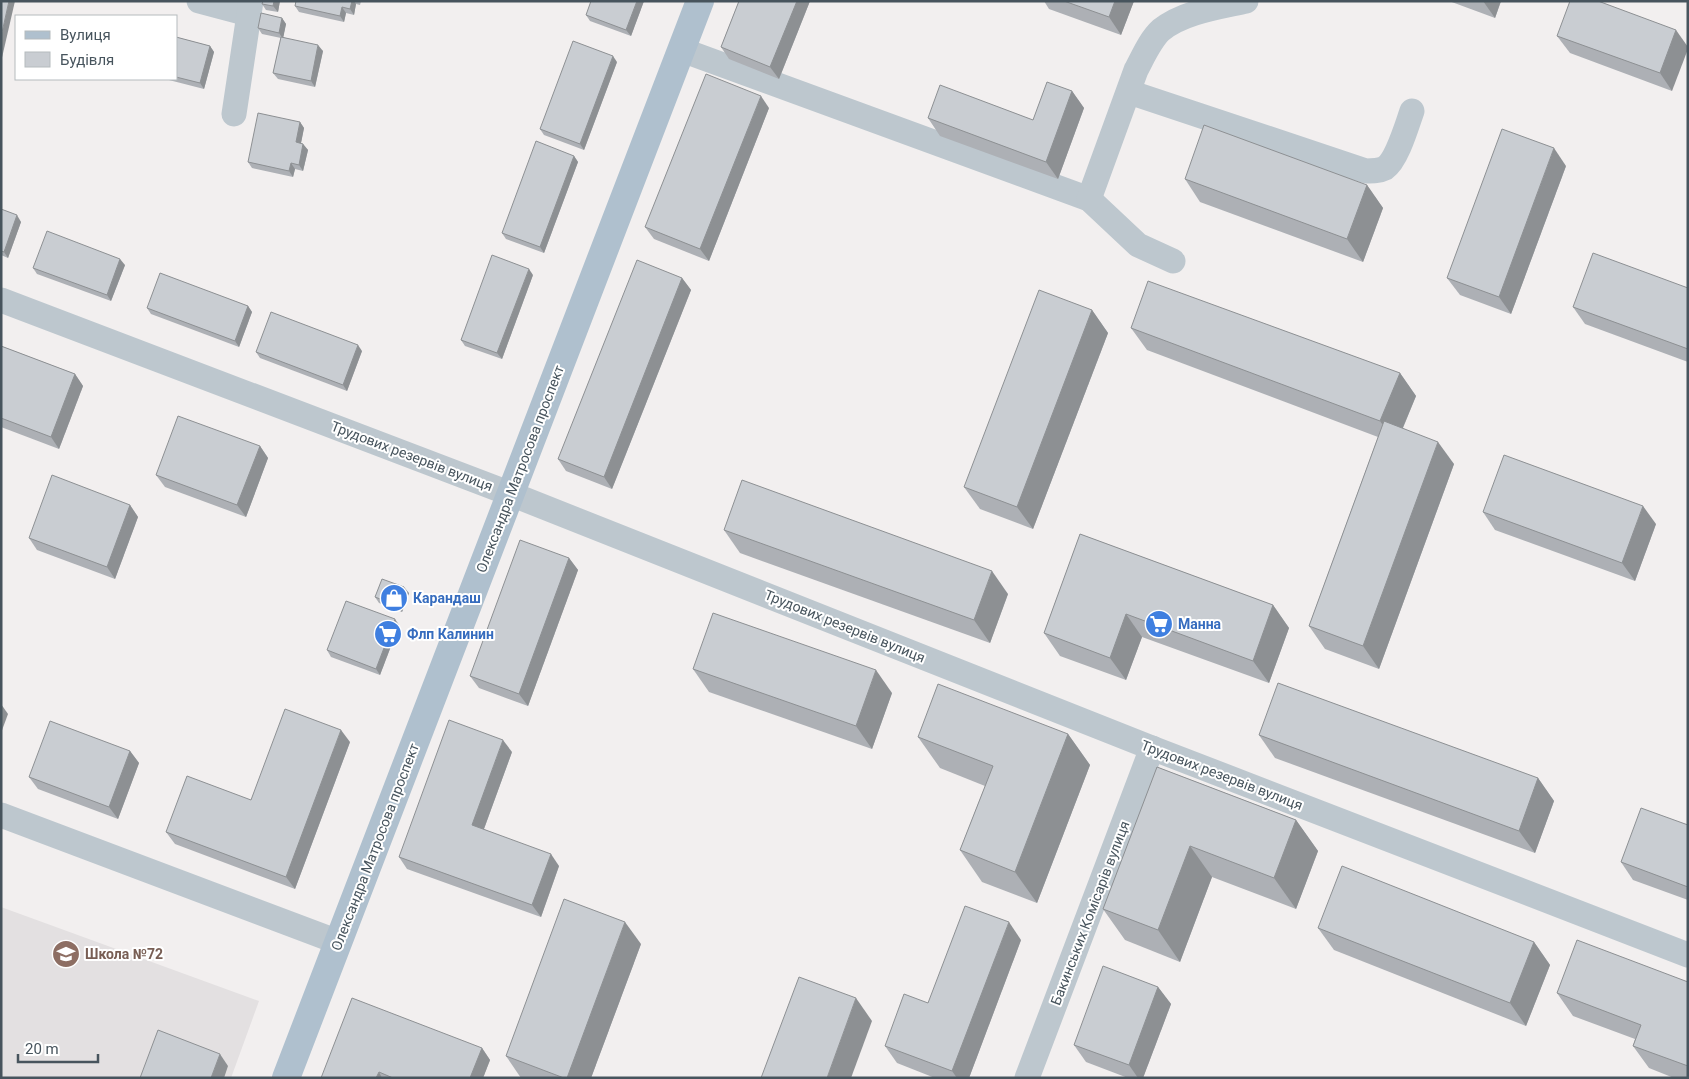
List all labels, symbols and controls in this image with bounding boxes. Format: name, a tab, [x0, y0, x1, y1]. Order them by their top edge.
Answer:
legend	[15, 15, 178, 80]
text: Вулиця	[60, 26, 111, 44]
text: Будівля	[60, 51, 114, 69]
street label: Олександра Матросова проспект	[473, 363, 567, 575]
street label: Трудових резервів вулиця	[329, 418, 495, 494]
shop icon: Карандаш	[379, 583, 409, 613]
street label: Трудових резервів вулиця	[762, 586, 928, 666]
place label: Карандаш	[413, 590, 481, 606]
supermarket icon: Манна	[1144, 609, 1174, 639]
place label: Манна	[1178, 616, 1222, 632]
supermarket icon: Флп Калинин	[373, 619, 403, 649]
place label: Флп Калинин	[407, 626, 494, 642]
street label: Трудових резервів вулиця	[1139, 737, 1305, 813]
street label: Олександра Матросова проспект	[328, 741, 422, 953]
street label: Бакинських Комісарів вулиця	[1047, 819, 1133, 1007]
school or university icon: Школа №72	[51, 939, 81, 969]
place label: Школа №72	[85, 946, 163, 962]
scale bar	[18, 1032, 98, 1064]
text: 20 m	[25, 1040, 59, 1058]

